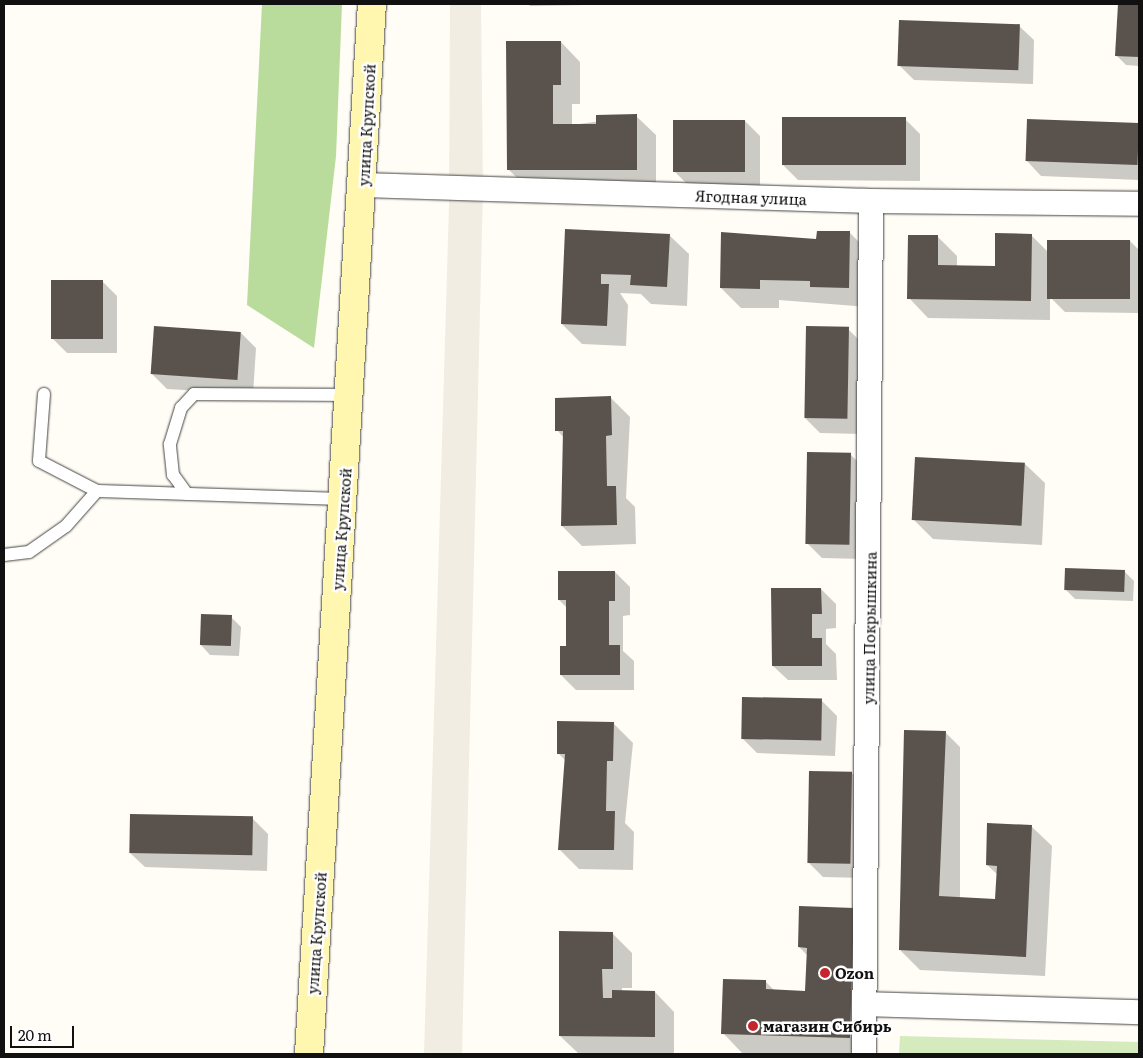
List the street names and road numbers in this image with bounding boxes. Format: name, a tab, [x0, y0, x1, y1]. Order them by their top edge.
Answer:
street label: улица Крупской	[354, 63, 378, 187]
street label: Ягодная улица	[695, 186, 807, 208]
street label: улица Крупской	[328, 467, 354, 591]
street label: улица Покрышкина	[859, 551, 879, 705]
street label: улица Крупской	[303, 871, 329, 995]

